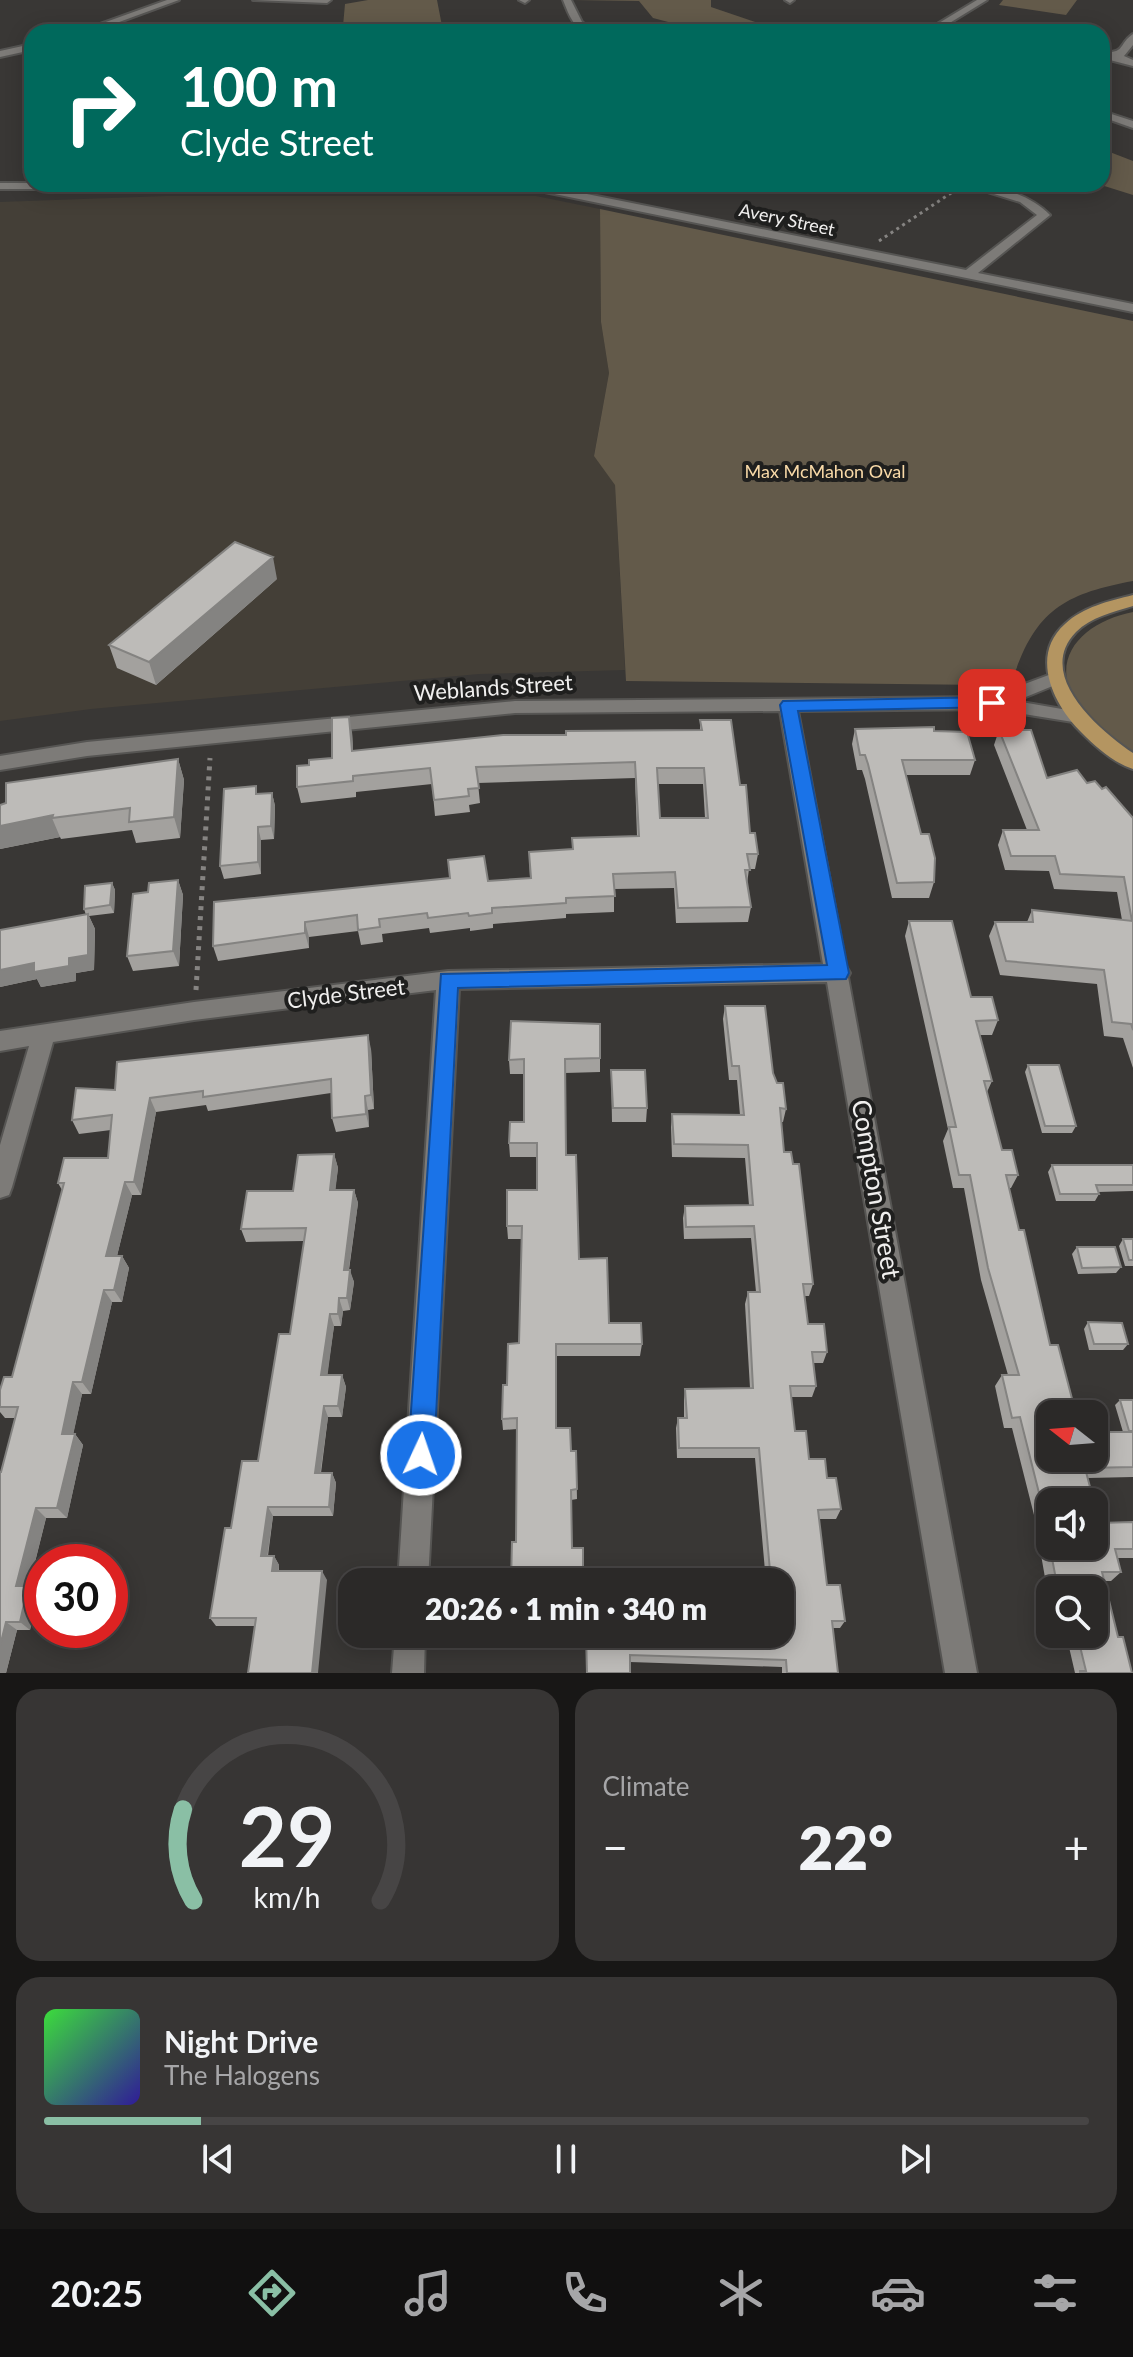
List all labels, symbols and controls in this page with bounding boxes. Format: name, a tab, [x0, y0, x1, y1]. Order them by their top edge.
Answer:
text: 100 m	[180, 52, 338, 119]
icon: right	[48, 56, 152, 160]
text: Clyde Street	[180, 120, 374, 164]
street label: Avery Street	[737, 198, 837, 240]
park label: Max McMahon Oval	[745, 460, 905, 482]
street label: Weblands Street	[413, 668, 573, 706]
pin	[958, 669, 1026, 737]
icon: arrive	[970, 681, 1014, 725]
street label: Clyde Street	[286, 972, 407, 1014]
street label: Compton Street	[846, 1097, 909, 1282]
north arrow	[1036, 1400, 1108, 1472]
map controls	[1036, 1400, 1108, 1648]
position arrow	[379, 1413, 463, 1497]
button: sound	[1036, 1488, 1108, 1560]
speed limit sign: 30	[24, 1544, 128, 1648]
button: search	[1036, 1576, 1108, 1648]
text: 20:26 · 1 min · 340 m	[425, 1590, 707, 1626]
text: Climate	[603, 1770, 689, 1802]
text: 29	[239, 1785, 336, 1885]
text: 22°	[798, 1811, 893, 1883]
text: −	[603, 1821, 628, 1873]
text: +	[1063, 1821, 1089, 1873]
text: km/h	[254, 1880, 321, 1914]
text: Night Drive	[164, 2023, 318, 2059]
text: The Halogens	[164, 2059, 320, 2091]
icon: previous	[196, 2137, 240, 2181]
icon: pause	[544, 2137, 588, 2181]
icon: next	[893, 2137, 937, 2181]
icon: directions	[244, 2265, 300, 2321]
icon: music	[400, 2265, 456, 2321]
icon: phone	[557, 2265, 613, 2321]
icon: climate	[713, 2265, 769, 2321]
icon: car	[870, 2265, 926, 2321]
icon: filters	[1027, 2265, 1083, 2321]
text: 20:25	[50, 2271, 143, 2315]

